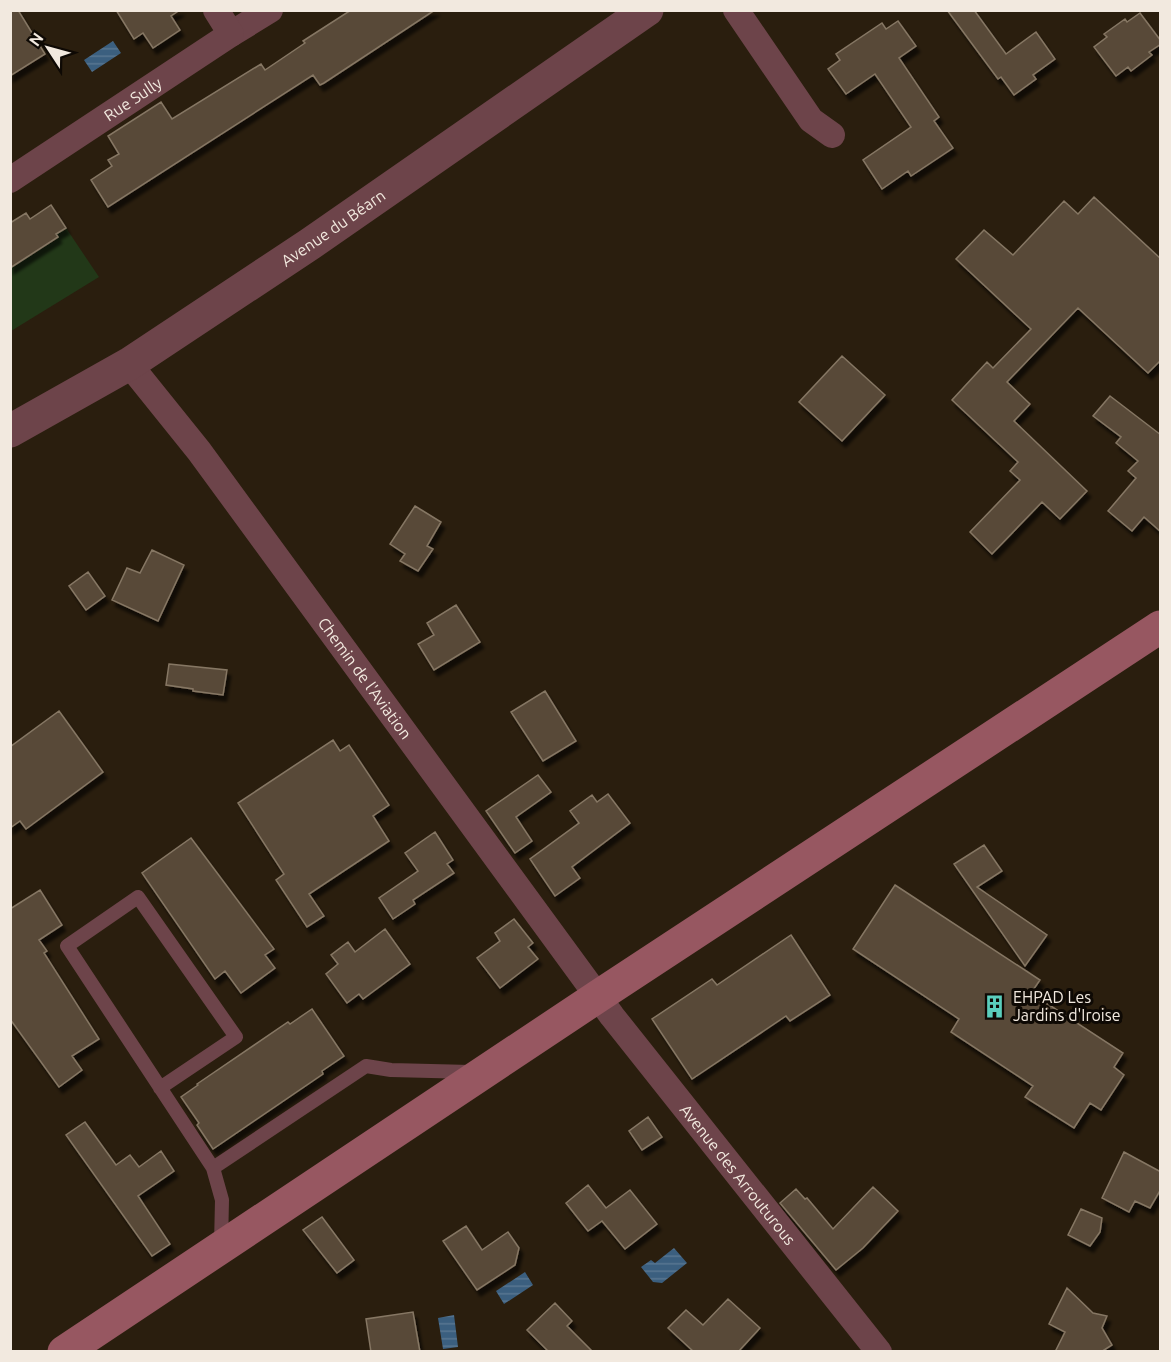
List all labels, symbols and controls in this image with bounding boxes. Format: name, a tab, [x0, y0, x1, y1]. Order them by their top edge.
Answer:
north arrow	[18, 18, 78, 78]
text: N	[25, 29, 47, 49]
street label: Rue Sully	[100, 73, 165, 124]
street label: Avenue du Béarn	[278, 186, 389, 270]
street label: Chemin de l'Aviation	[315, 614, 415, 742]
place label: EHPAD Les Jardins d'Iroise	[1013, 988, 1121, 1024]
building icon: EHPAD Les Jardins d'Iroise	[982, 993, 1008, 1019]
street label: Avenue des Arrouturous	[677, 1101, 799, 1248]

